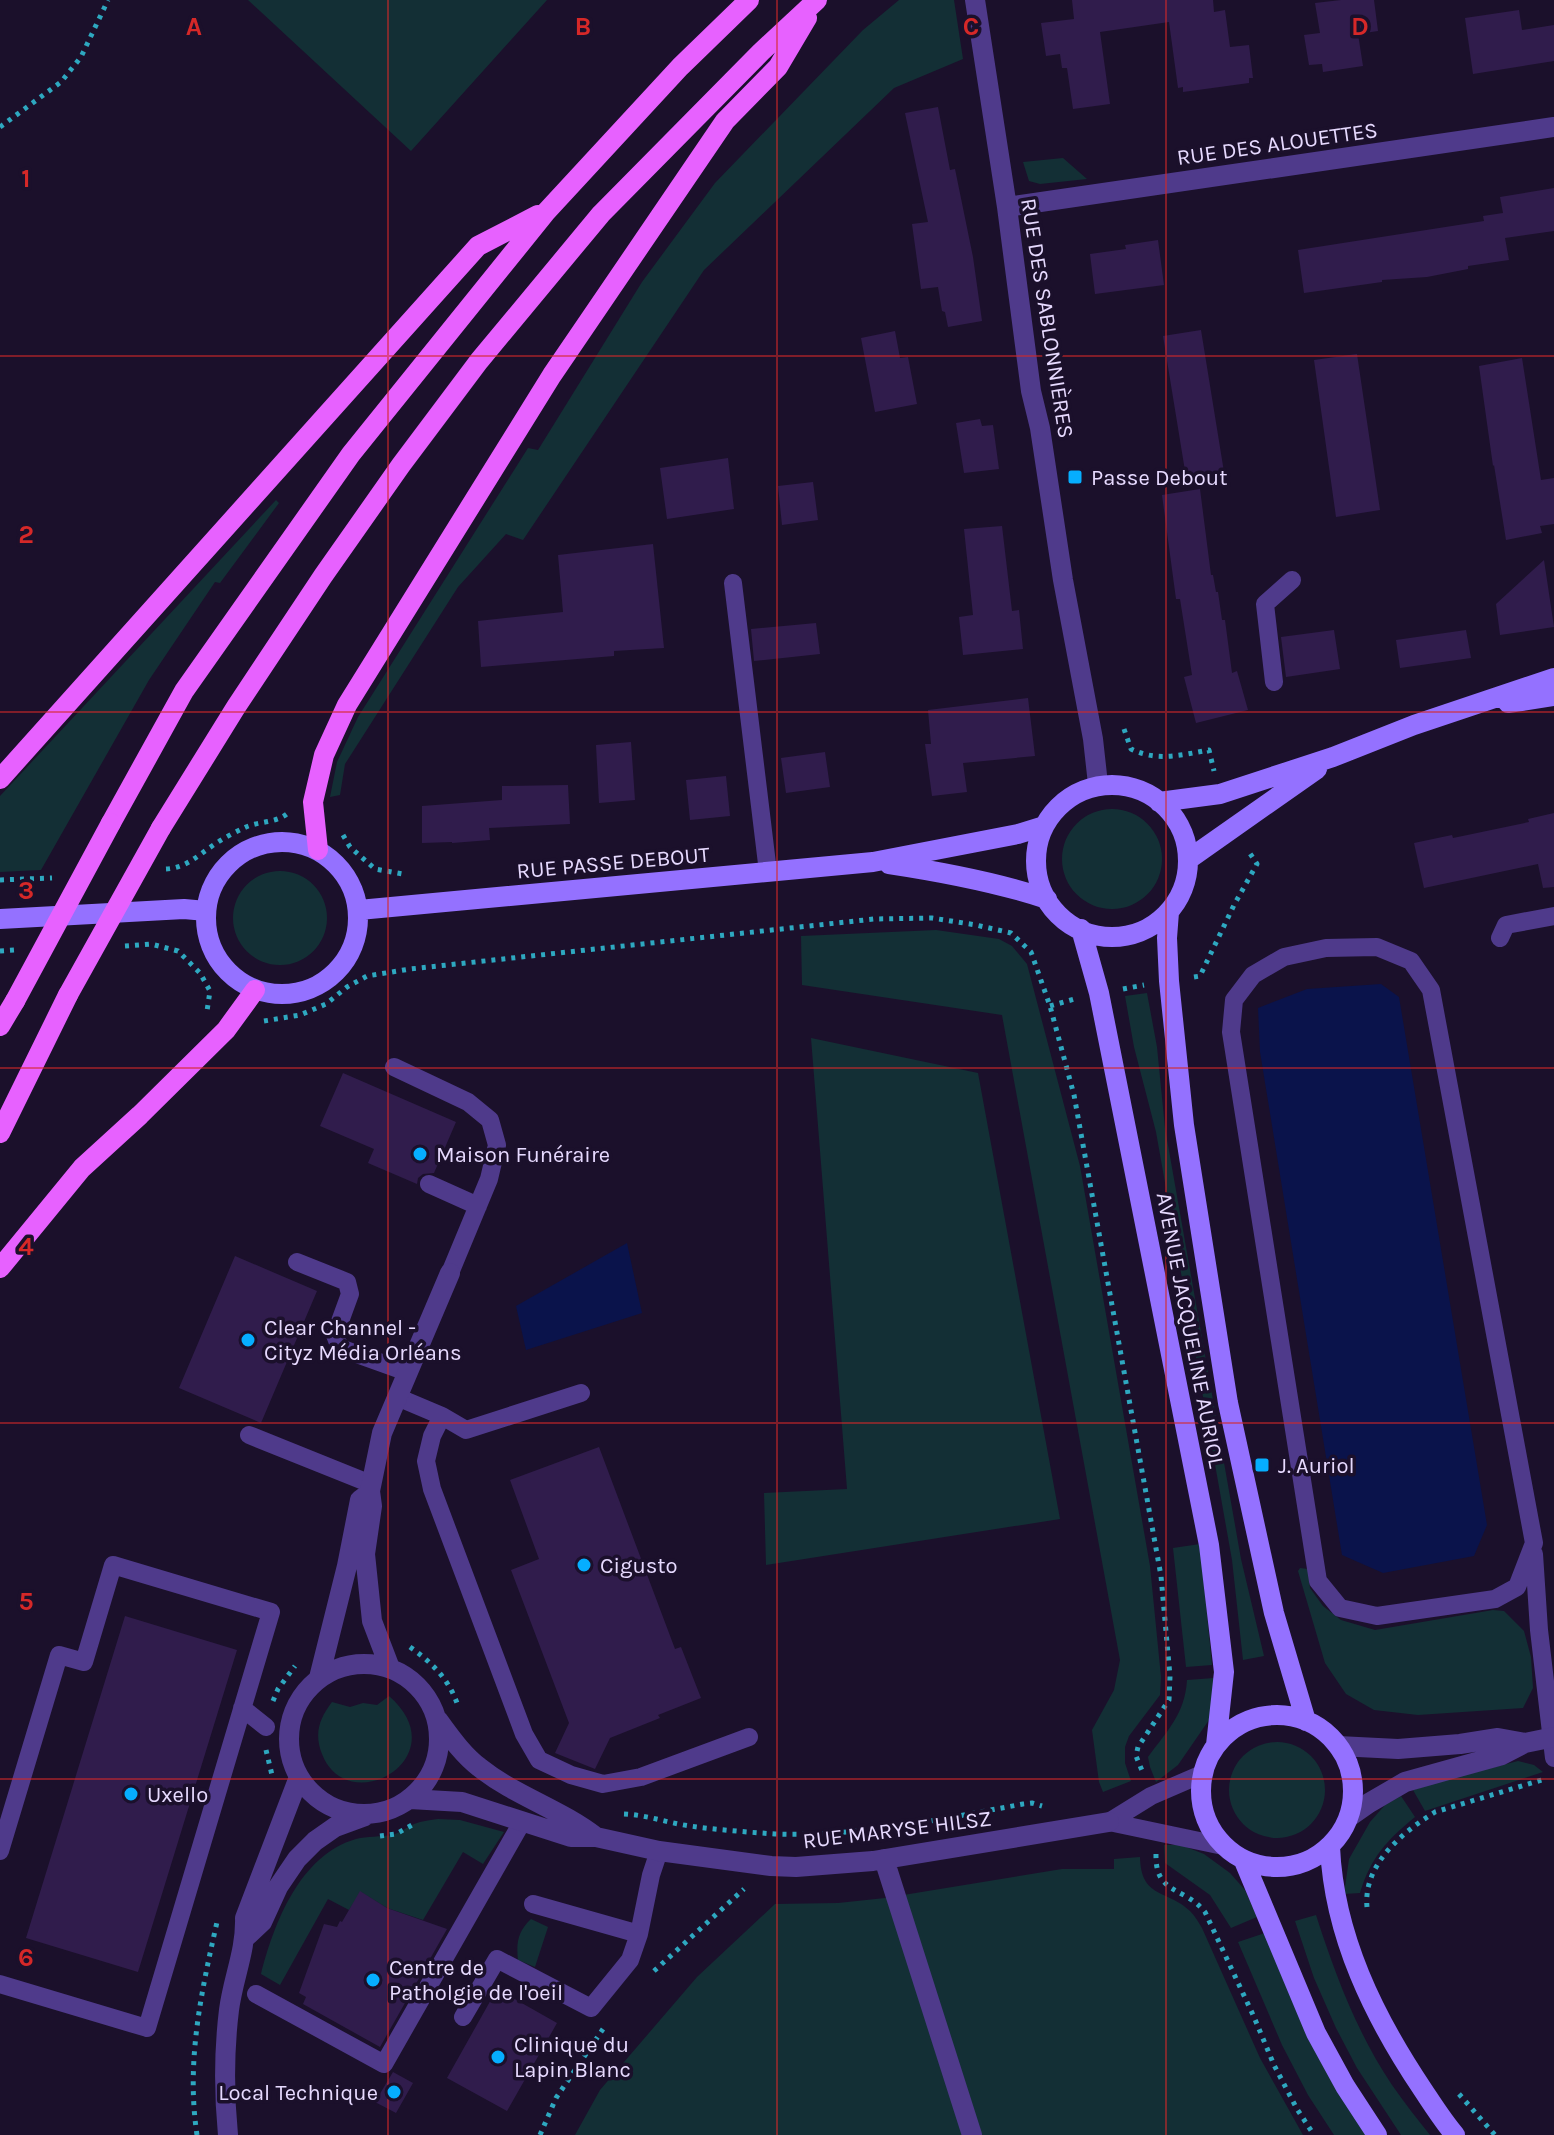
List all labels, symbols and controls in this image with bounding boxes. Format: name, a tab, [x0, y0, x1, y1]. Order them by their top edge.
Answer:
text: A	[186, 11, 202, 42]
text: B	[575, 11, 591, 42]
text: C	[963, 11, 979, 42]
text: D	[1351, 11, 1369, 42]
street label: RUE DES ALOUETTES	[1175, 117, 1379, 171]
text: 1	[21, 163, 31, 194]
street label: RUE DES SABLONNIÈRES	[1015, 196, 1080, 440]
place label: Passe Debout	[1091, 465, 1227, 491]
marker: Passe Debout	[1066, 468, 1084, 486]
text: 2	[18, 519, 34, 550]
street label: RUE PASSE DEBOUT	[515, 842, 711, 884]
text: 3	[18, 875, 34, 906]
place label: Maison Funéraire	[436, 1142, 610, 1168]
marker: Maison Funéraire	[411, 1145, 429, 1163]
street label: AVENUE JACQUELINE AURIOL	[1151, 1190, 1230, 1471]
text: 4	[18, 1231, 34, 1262]
place label: Clear Channel - Cityz Média Orléans	[264, 1315, 462, 1366]
marker: Clear Channel - Cityz Média Orléans	[239, 1331, 257, 1349]
place label: J. Auriol	[1278, 1453, 1355, 1479]
marker: J. Auriol	[1253, 1456, 1271, 1474]
place label: Cigusto	[600, 1553, 678, 1579]
marker: Cigusto	[575, 1556, 593, 1574]
text: 5	[18, 1586, 34, 1617]
place label: Uxello	[147, 1782, 208, 1808]
marker: Uxello	[122, 1785, 140, 1803]
street label: RUE MARYSE HILSZ	[801, 1806, 993, 1854]
text: 6	[18, 1942, 34, 1973]
place label: Centre de Patholgie de l'oeil	[389, 1955, 563, 2006]
marker: Centre de Patholgie de l'oeil	[364, 1971, 382, 1989]
place label: Clinique du Lapin Blanc	[514, 2032, 631, 2083]
marker: Clinique du Lapin Blanc	[489, 2048, 507, 2066]
place label: Local Technique	[218, 2080, 378, 2106]
marker: Local Technique	[385, 2083, 403, 2101]

